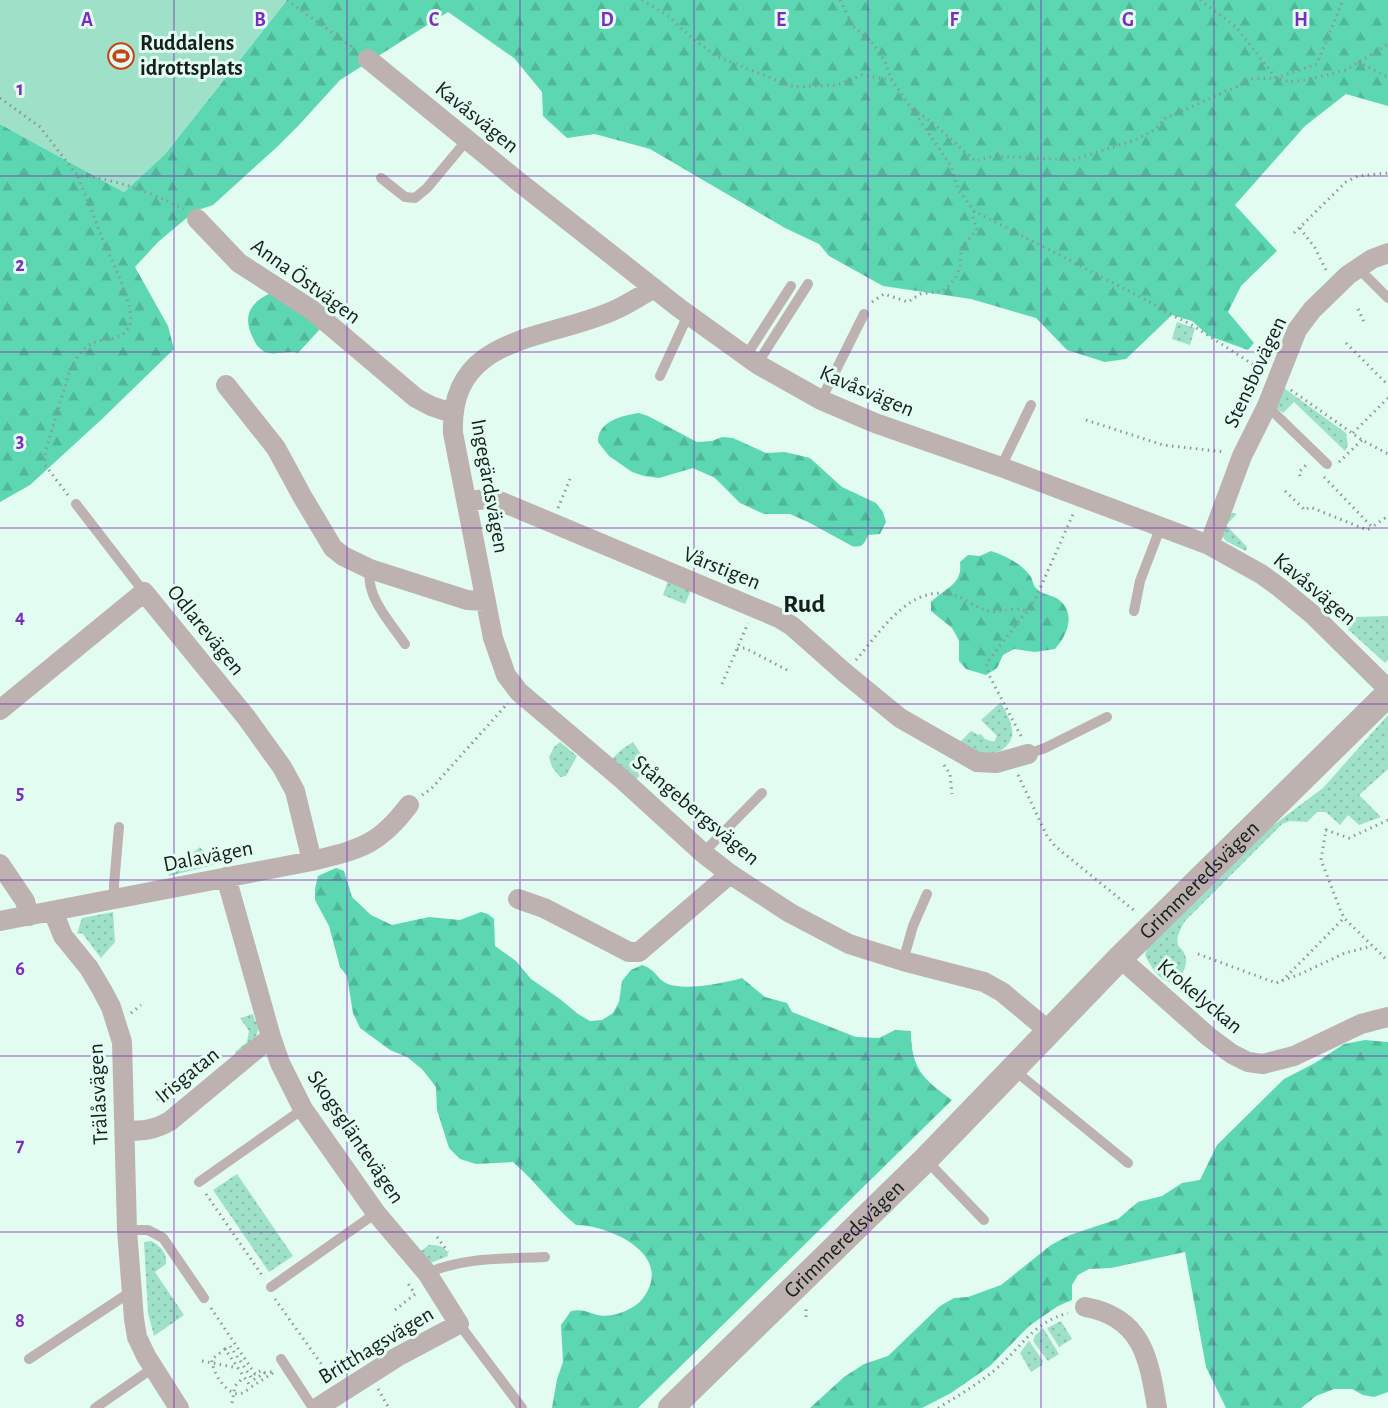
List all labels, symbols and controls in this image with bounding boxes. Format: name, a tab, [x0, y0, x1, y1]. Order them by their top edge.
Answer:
text: A	[81, 10, 93, 30]
text: B	[254, 10, 266, 30]
text: C	[429, 10, 440, 30]
text: D	[600, 10, 614, 30]
text: E	[776, 10, 786, 30]
text: F	[949, 10, 959, 30]
text: G	[1122, 10, 1134, 30]
text: H	[1294, 10, 1308, 30]
place label: Ruddalens idrottsplats	[140, 32, 243, 79]
sports icon: Ruddalens idrottsplats	[106, 41, 136, 71]
street label: Kavåsvägen	[431, 77, 523, 157]
text: 1	[16, 79, 24, 99]
street label: Anna Östvägen	[247, 234, 365, 328]
text: 2	[15, 255, 25, 275]
street label: Stensbovägen	[1220, 313, 1290, 431]
street label: Kavåsvägen	[817, 361, 917, 421]
street label: Ingegärdsvägen	[467, 417, 513, 555]
text: 3	[16, 431, 24, 451]
street label: Vårstigen	[680, 543, 764, 593]
street label: Kavåsvägen	[1270, 548, 1360, 630]
street label: Odlarevägen	[163, 581, 249, 679]
district label: Rud	[783, 591, 825, 617]
text: 4	[15, 607, 25, 627]
street label: Stångebergsvägen	[628, 751, 764, 869]
text: 5	[16, 783, 24, 803]
street label: Grimmeredsvägen	[1135, 816, 1263, 943]
street label: Dalavägen	[161, 837, 255, 875]
street label: Krokelyckan	[1153, 954, 1247, 1038]
text: 6	[15, 959, 25, 979]
street label: Trälåsvägen	[84, 1043, 112, 1145]
street label: Irisgatan	[151, 1043, 223, 1107]
street label: Skogsgläntevägen	[304, 1067, 408, 1207]
text: 7	[16, 1135, 25, 1155]
street label: Grimmeredsvägen	[780, 1176, 909, 1302]
street label: Britthagsvägen	[315, 1302, 437, 1388]
text: 8	[15, 1311, 25, 1331]

